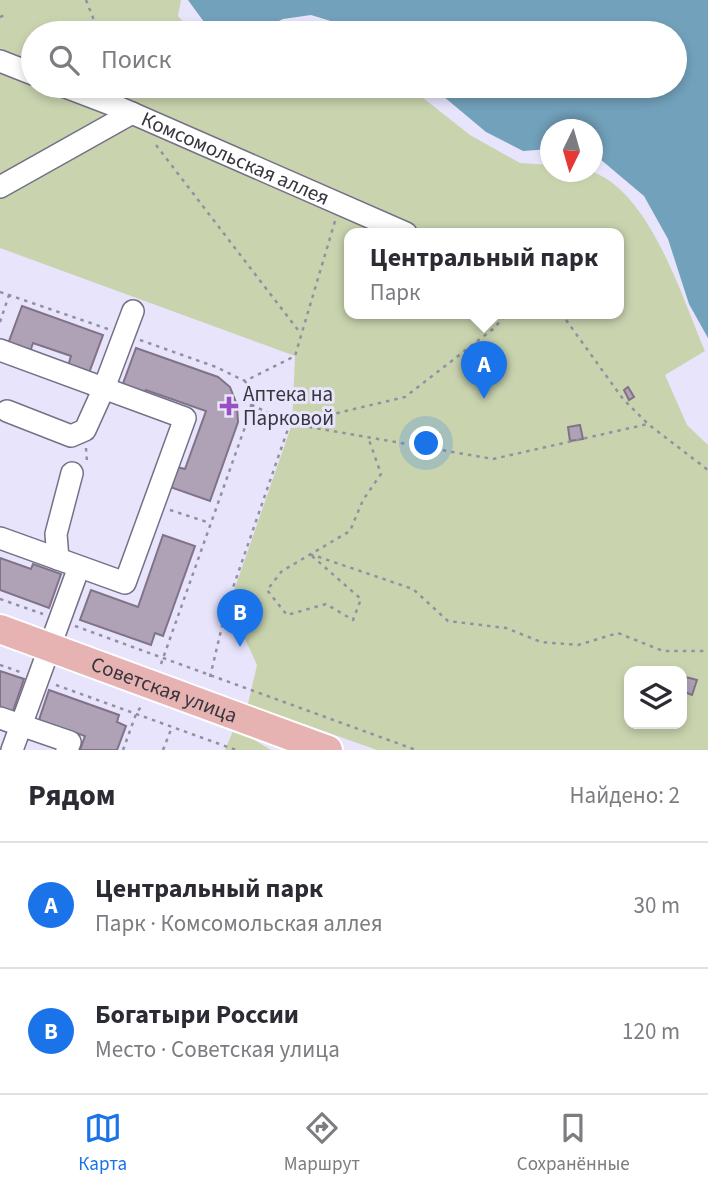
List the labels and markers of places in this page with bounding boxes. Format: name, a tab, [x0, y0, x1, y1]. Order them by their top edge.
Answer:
pin: A	[461, 341, 507, 399]
place label: Аптека на Парковой	[243, 379, 334, 433]
marker: Аптека на Парковой	[221, 398, 237, 414]
pin: B	[217, 589, 263, 647]

